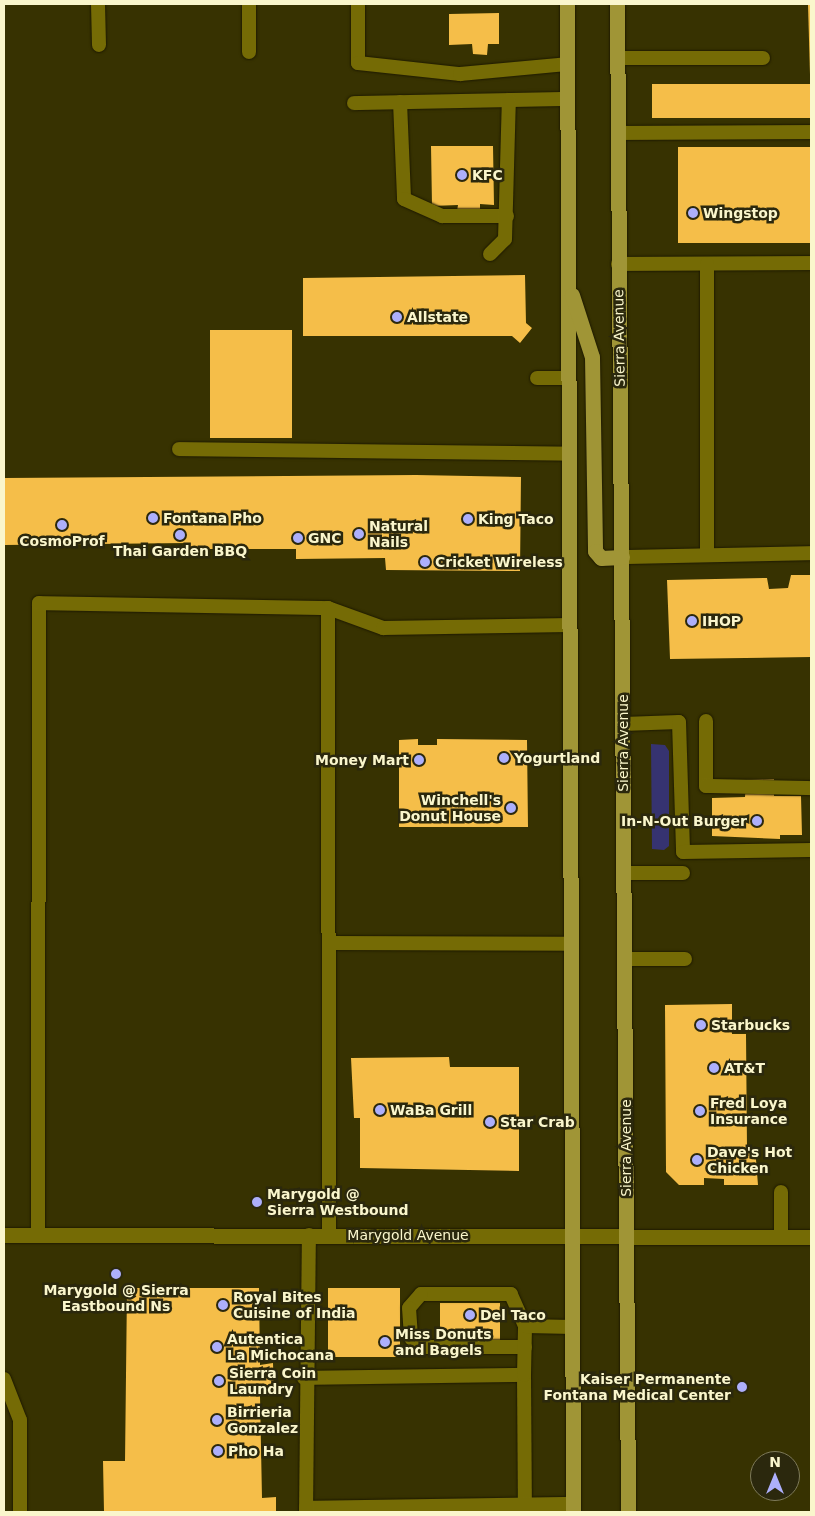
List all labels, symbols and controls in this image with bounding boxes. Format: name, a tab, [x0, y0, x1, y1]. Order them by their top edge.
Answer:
place label: KFC	[472, 167, 503, 183]
marker: KFC	[456, 169, 468, 181]
place label: Wingstop	[703, 205, 778, 221]
marker: Wingstop	[687, 207, 699, 219]
street label: Sierra Avenue	[610, 289, 628, 387]
place label: Allstate	[407, 309, 468, 325]
marker: Allstate	[391, 311, 403, 323]
place label: Fontana Pho	[163, 510, 262, 526]
place label: King Taco	[478, 511, 554, 527]
marker: Fontana Pho	[147, 512, 159, 524]
marker: King Taco	[462, 513, 474, 525]
place label: Natural Nails	[369, 518, 428, 550]
marker: CosmoProf	[56, 519, 68, 531]
marker: Natural Nails	[353, 528, 365, 540]
marker: Thai Garden BBQ	[174, 529, 186, 541]
place label: GNC	[308, 530, 341, 546]
marker: GNC	[292, 532, 304, 544]
place label: CosmoProf	[19, 533, 105, 549]
place label: Thai Garden BBQ	[113, 543, 247, 559]
place label: Cricket Wireless	[435, 554, 563, 570]
marker: Cricket Wireless	[419, 556, 431, 568]
place label: IHOP	[702, 613, 741, 629]
marker: IHOP	[686, 615, 698, 627]
street label: Sierra Avenue	[615, 694, 631, 792]
place label: Yogurtland	[514, 750, 600, 766]
place label: Money Mart	[315, 752, 409, 768]
marker: Yogurtland	[498, 752, 510, 764]
marker: Money Mart	[413, 754, 425, 766]
place label: Winchell's Donut House	[399, 792, 501, 824]
marker: Winchell's Donut House	[505, 802, 517, 814]
place label: In-N-Out Burger	[621, 813, 747, 829]
marker: In-N-Out Burger	[751, 815, 763, 827]
place label: Starbucks	[711, 1017, 790, 1033]
marker: Starbucks	[695, 1019, 707, 1031]
place label: AT&T	[724, 1060, 765, 1076]
marker: AT&T	[708, 1062, 720, 1074]
place label: Fred Loya Insurance	[710, 1095, 788, 1128]
street label: Sierra Avenue	[618, 1099, 634, 1197]
place label: WaBa Grill	[390, 1102, 472, 1118]
marker: WaBa Grill	[374, 1104, 386, 1116]
marker: Fred Loya Insurance	[694, 1105, 706, 1117]
place label: Star Crab	[500, 1114, 575, 1130]
marker: Star Crab	[484, 1116, 496, 1128]
place label: Dave's Hot Chicken	[707, 1144, 792, 1176]
marker: Dave's Hot Chicken	[691, 1154, 703, 1166]
place label: Marygold @ Sierra Westbound	[267, 1186, 409, 1218]
marker: Marygold @ Sierra Westbound	[251, 1196, 263, 1208]
street label: Marygold Avenue	[347, 1227, 469, 1243]
marker: Marygold @ Sierra Eastbound Ns	[110, 1268, 122, 1280]
place label: Marygold @ Sierra Eastbound Ns	[43, 1282, 189, 1314]
place label: Royal Bites Cuisine of India	[233, 1289, 356, 1321]
marker: Royal Bites Cuisine of India	[217, 1299, 229, 1311]
place label: Del Taco	[480, 1307, 546, 1323]
marker: Del Taco	[464, 1309, 476, 1321]
place label: Miss Donuts and Bagels	[395, 1326, 491, 1358]
place label: Autentica La Michocana	[227, 1331, 334, 1364]
marker: Miss Donuts and Bagels	[379, 1336, 391, 1348]
marker: Autentica La Michocana	[211, 1341, 223, 1353]
place label: Sierra Coin Laundry	[229, 1365, 316, 1398]
place label: Kaiser Permanente Fontana Medical Center	[543, 1371, 731, 1404]
marker: Sierra Coin Laundry	[213, 1375, 225, 1387]
marker: Kaiser Permanente Fontana Medical Center	[735, 1380, 749, 1394]
place label: Birrieria Gonzalez	[227, 1404, 298, 1436]
marker: Birrieria Gonzalez	[211, 1414, 223, 1426]
place label: Pho Ha	[228, 1443, 284, 1459]
marker: Pho Ha	[212, 1445, 224, 1457]
north arrow	[750, 1451, 800, 1501]
text: N	[769, 1454, 781, 1470]

